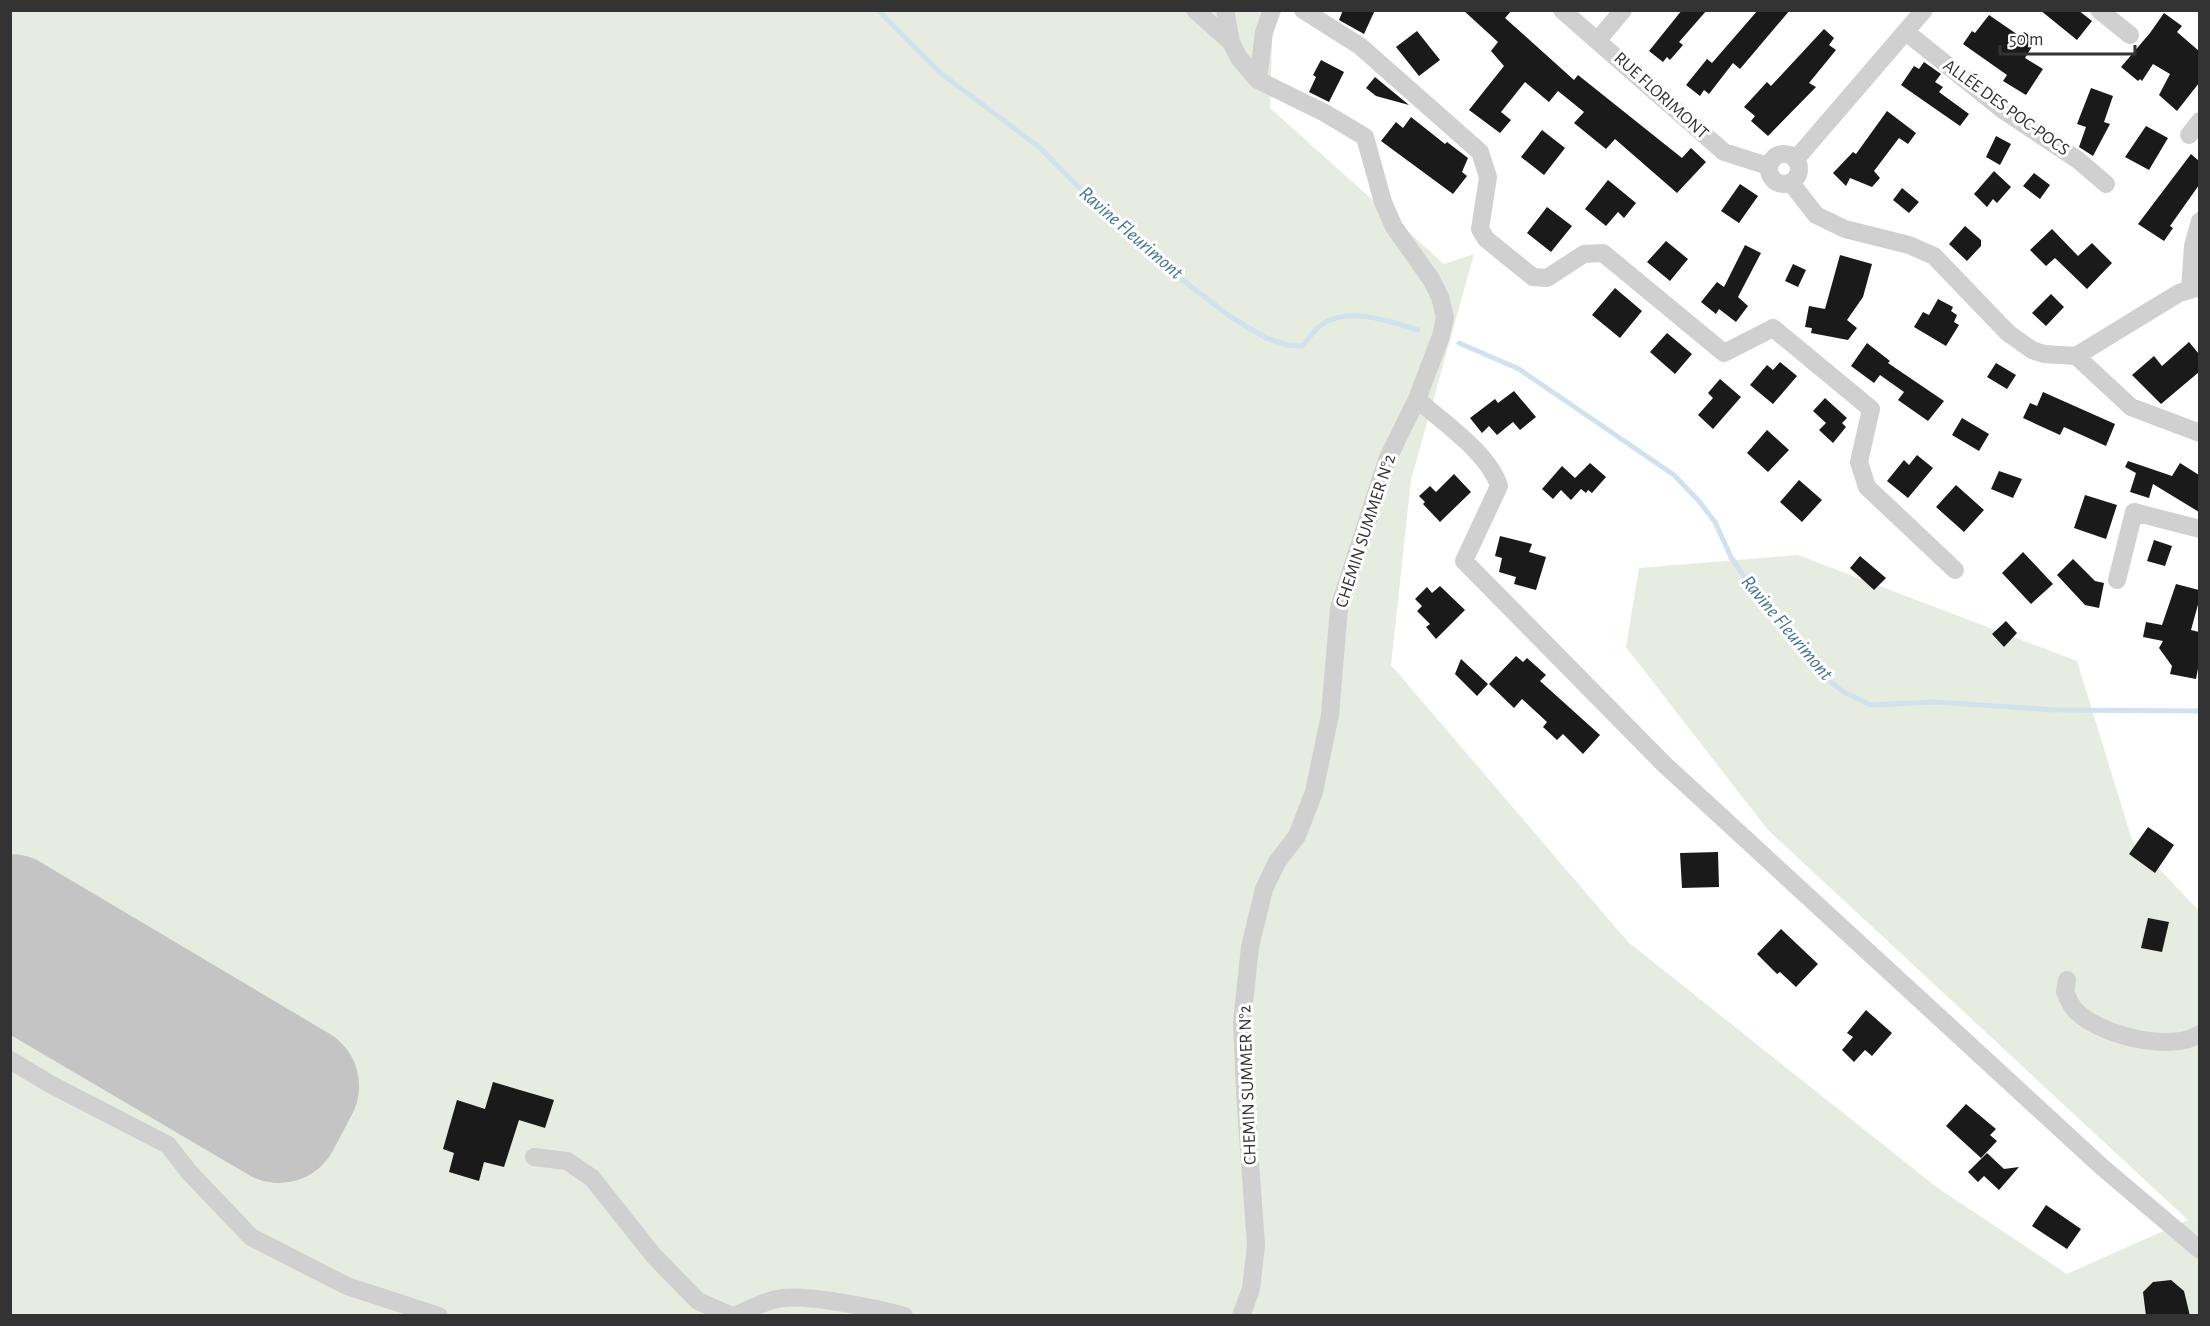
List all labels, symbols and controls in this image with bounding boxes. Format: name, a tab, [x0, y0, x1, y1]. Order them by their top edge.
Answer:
scale bar	[2000, 18, 2135, 56]
text: 50 m	[2009, 31, 2043, 49]
street label: RUE FLORIMONT	[1610, 49, 1712, 143]
street label: ALLÉE DES POC-POCS	[1940, 54, 2074, 160]
water label: Ravine Fleurimont	[1075, 183, 1187, 283]
street label: CHEMIN SUMMER N°2	[1333, 452, 1399, 610]
water label: Ravine Fleurimont	[1737, 572, 1837, 685]
street label: CHEMIN SUMMER N°2	[1236, 1005, 1260, 1165]

